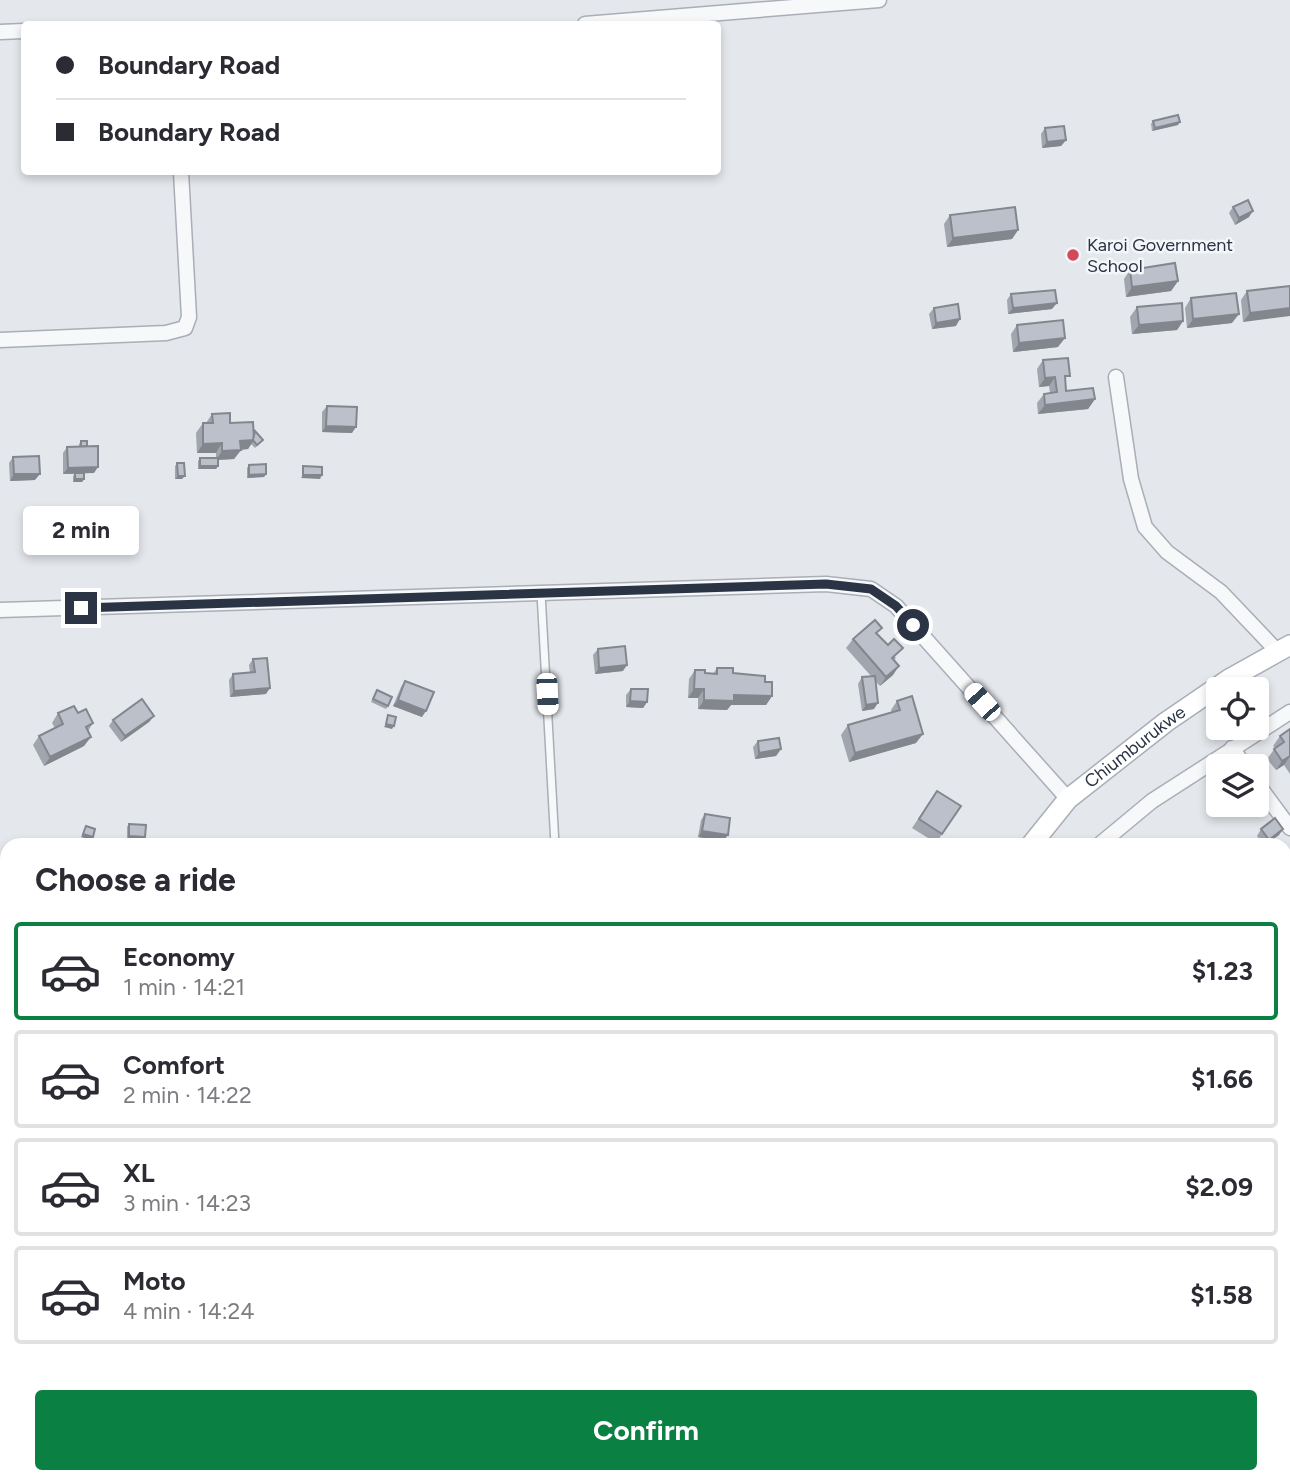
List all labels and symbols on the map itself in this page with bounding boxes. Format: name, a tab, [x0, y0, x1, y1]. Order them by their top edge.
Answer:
place label: Karoi Government School	[1087, 234, 1233, 277]
marker: Karoi Government School	[1065, 247, 1081, 263]
callout: 2 min	[23, 506, 139, 556]
route end	[65, 592, 97, 624]
route start	[897, 609, 929, 641]
car	[536, 672, 559, 716]
car	[961, 679, 1004, 725]
street label: Chiumburukwe	[1080, 701, 1190, 793]

